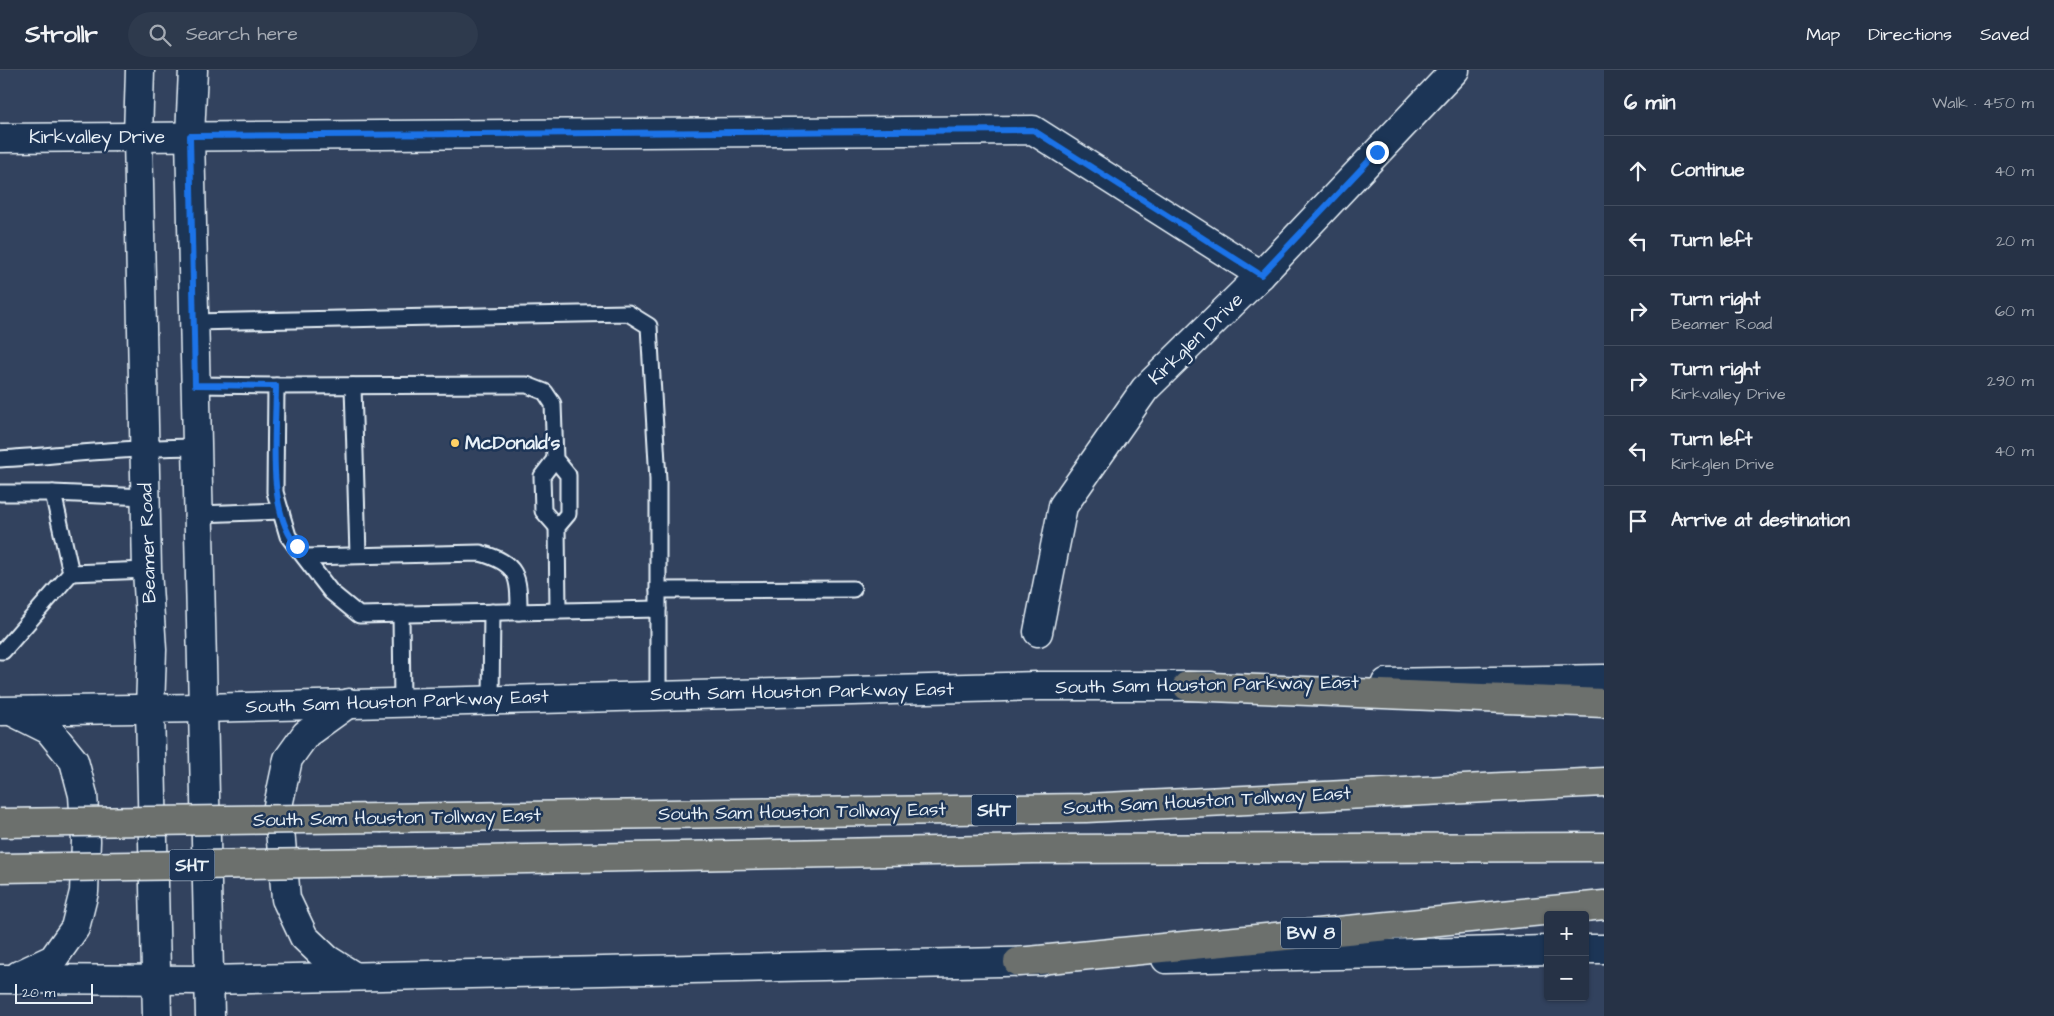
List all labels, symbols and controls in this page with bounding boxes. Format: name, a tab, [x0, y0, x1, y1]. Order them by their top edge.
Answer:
search box	[128, 12, 478, 57]
text: Strollr	[25, 18, 98, 52]
icon: search	[146, 21, 174, 49]
text: Search here	[186, 21, 298, 48]
text: Map	[1806, 22, 1840, 47]
text: Directions	[1868, 22, 1952, 47]
text: Saved	[1980, 22, 2029, 47]
text: 6 min	[1624, 88, 1676, 117]
text: Walk · 450 m	[1932, 92, 2034, 114]
street label: Kirkvalley Drive	[29, 124, 165, 152]
route end	[1366, 141, 1389, 164]
icon: ahead	[1624, 157, 1652, 185]
text: Continue	[1671, 157, 1745, 184]
text: 40 m	[1994, 160, 2034, 182]
icon: left	[1624, 227, 1652, 255]
text: Turn left	[1671, 227, 1752, 254]
text: 20 m	[1996, 230, 2034, 252]
text: Turn right	[1671, 286, 1760, 313]
street label: Kirkglen Drive	[1143, 287, 1250, 392]
icon: right	[1624, 297, 1652, 325]
text: 60 m	[1995, 300, 2034, 322]
text: Beamer Road	[1671, 313, 1772, 335]
text: Turn right	[1671, 356, 1760, 383]
icon: right	[1624, 367, 1652, 395]
text: 290 m	[1987, 370, 2034, 392]
text: Kirkvalley Drive	[1671, 383, 1786, 405]
text: Turn left	[1671, 426, 1752, 453]
place label: McDonald's	[465, 430, 561, 457]
marker: McDonald's	[449, 437, 461, 449]
icon: left	[1624, 437, 1652, 465]
text: 40 m	[1994, 440, 2034, 462]
text: Kirkglen Drive	[1671, 453, 1774, 475]
street label: Beamer Road	[132, 482, 164, 604]
icon: arrive	[1624, 507, 1652, 535]
text: Arrive at destination	[1671, 507, 1850, 534]
route start	[286, 535, 309, 558]
street label: South Sam Houston Parkway East	[1055, 669, 1359, 702]
street label: South Sam Houston Parkway East	[650, 676, 954, 709]
street label: South Sam Houston Parkway East	[245, 683, 549, 722]
street label: South Sam Houston Tollway East	[1062, 780, 1352, 823]
road number: SHT	[972, 794, 1016, 826]
street label: South Sam Houston Tollway East	[658, 796, 947, 829]
street label: South Sam Houston Tollway East	[253, 802, 542, 835]
road number: SHT	[170, 850, 214, 880]
map controls	[1544, 911, 1589, 1001]
button: +	[1544, 911, 1589, 956]
road number: BW 8	[1281, 918, 1341, 948]
button: −	[1544, 956, 1589, 1001]
scale bar	[15, 981, 92, 1004]
text: 20 m	[22, 983, 55, 1003]

